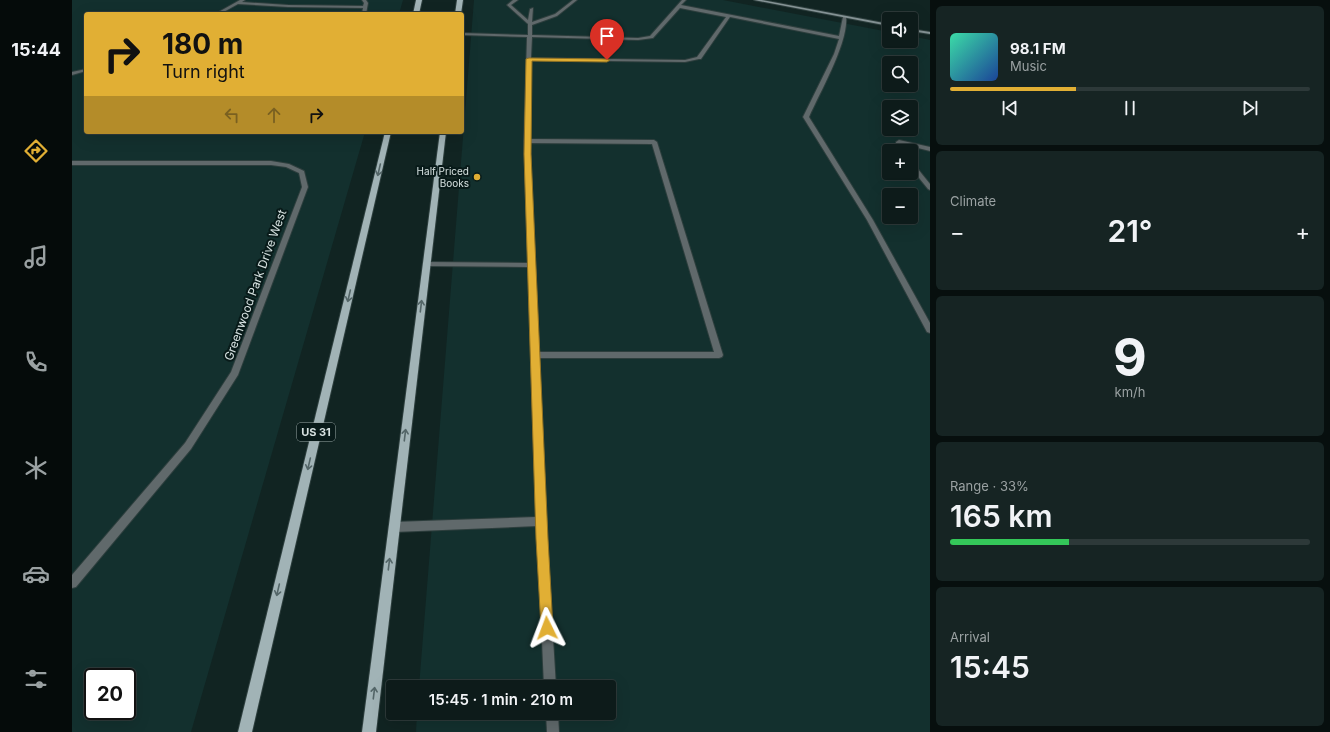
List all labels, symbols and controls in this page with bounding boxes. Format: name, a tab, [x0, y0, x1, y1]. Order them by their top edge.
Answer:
map controls	[882, 12, 918, 224]
button: sound	[882, 12, 918, 48]
pin	[590, 19, 624, 60]
icon: arrive	[596, 25, 618, 47]
text: 180 m	[162, 27, 243, 61]
icon: right	[96, 28, 148, 80]
text: 15:44	[11, 39, 61, 60]
text: 98.1 FM	[1010, 39, 1066, 58]
button: search	[882, 56, 918, 92]
text: Music	[1010, 58, 1047, 74]
text: Turn right	[162, 61, 245, 82]
icon: previous	[999, 97, 1021, 119]
icon: pause	[1119, 97, 1141, 119]
icon: next	[1239, 97, 1261, 119]
button: layers	[882, 100, 918, 136]
icon: left	[221, 104, 243, 126]
icon: ahead	[263, 104, 285, 126]
icon: right	[305, 104, 327, 126]
icon: directions	[22, 137, 50, 165]
button: +	[882, 144, 918, 180]
one-way arrow	[374, 163, 382, 176]
place label: Half Priced Books	[417, 165, 469, 189]
marker: Half Priced Books	[472, 172, 482, 182]
button: −	[882, 188, 918, 224]
text: Climate	[950, 193, 996, 209]
street label: Greenwood Park Drive West	[221, 207, 289, 363]
text: 21°	[1107, 213, 1153, 249]
text: −	[950, 219, 965, 245]
text: +	[1295, 219, 1310, 245]
icon: music	[22, 243, 50, 271]
one-way arrow	[344, 290, 352, 303]
one-way arrow	[417, 300, 425, 313]
text: 9	[1113, 326, 1147, 389]
icon: phone	[22, 348, 50, 376]
text: km/h	[1115, 384, 1145, 400]
road number: US 31	[297, 423, 335, 441]
one-way arrow	[401, 429, 409, 442]
icon: climate	[22, 454, 50, 482]
one-way arrow	[304, 457, 312, 470]
text: Range · 33%	[950, 478, 1029, 494]
text: 165 km	[950, 498, 1052, 534]
one-way arrow	[385, 558, 393, 571]
icon: car	[22, 560, 50, 588]
one-way arrow	[274, 583, 282, 596]
position arrow	[526, 607, 568, 649]
text: Arrival	[950, 629, 990, 645]
text: 15:45	[950, 649, 1030, 685]
icon: filters	[22, 665, 50, 693]
speed limit sign: 20	[84, 668, 136, 720]
one-way arrow	[370, 687, 378, 700]
text: 15:45 · 1 min · 210 m	[429, 690, 573, 709]

